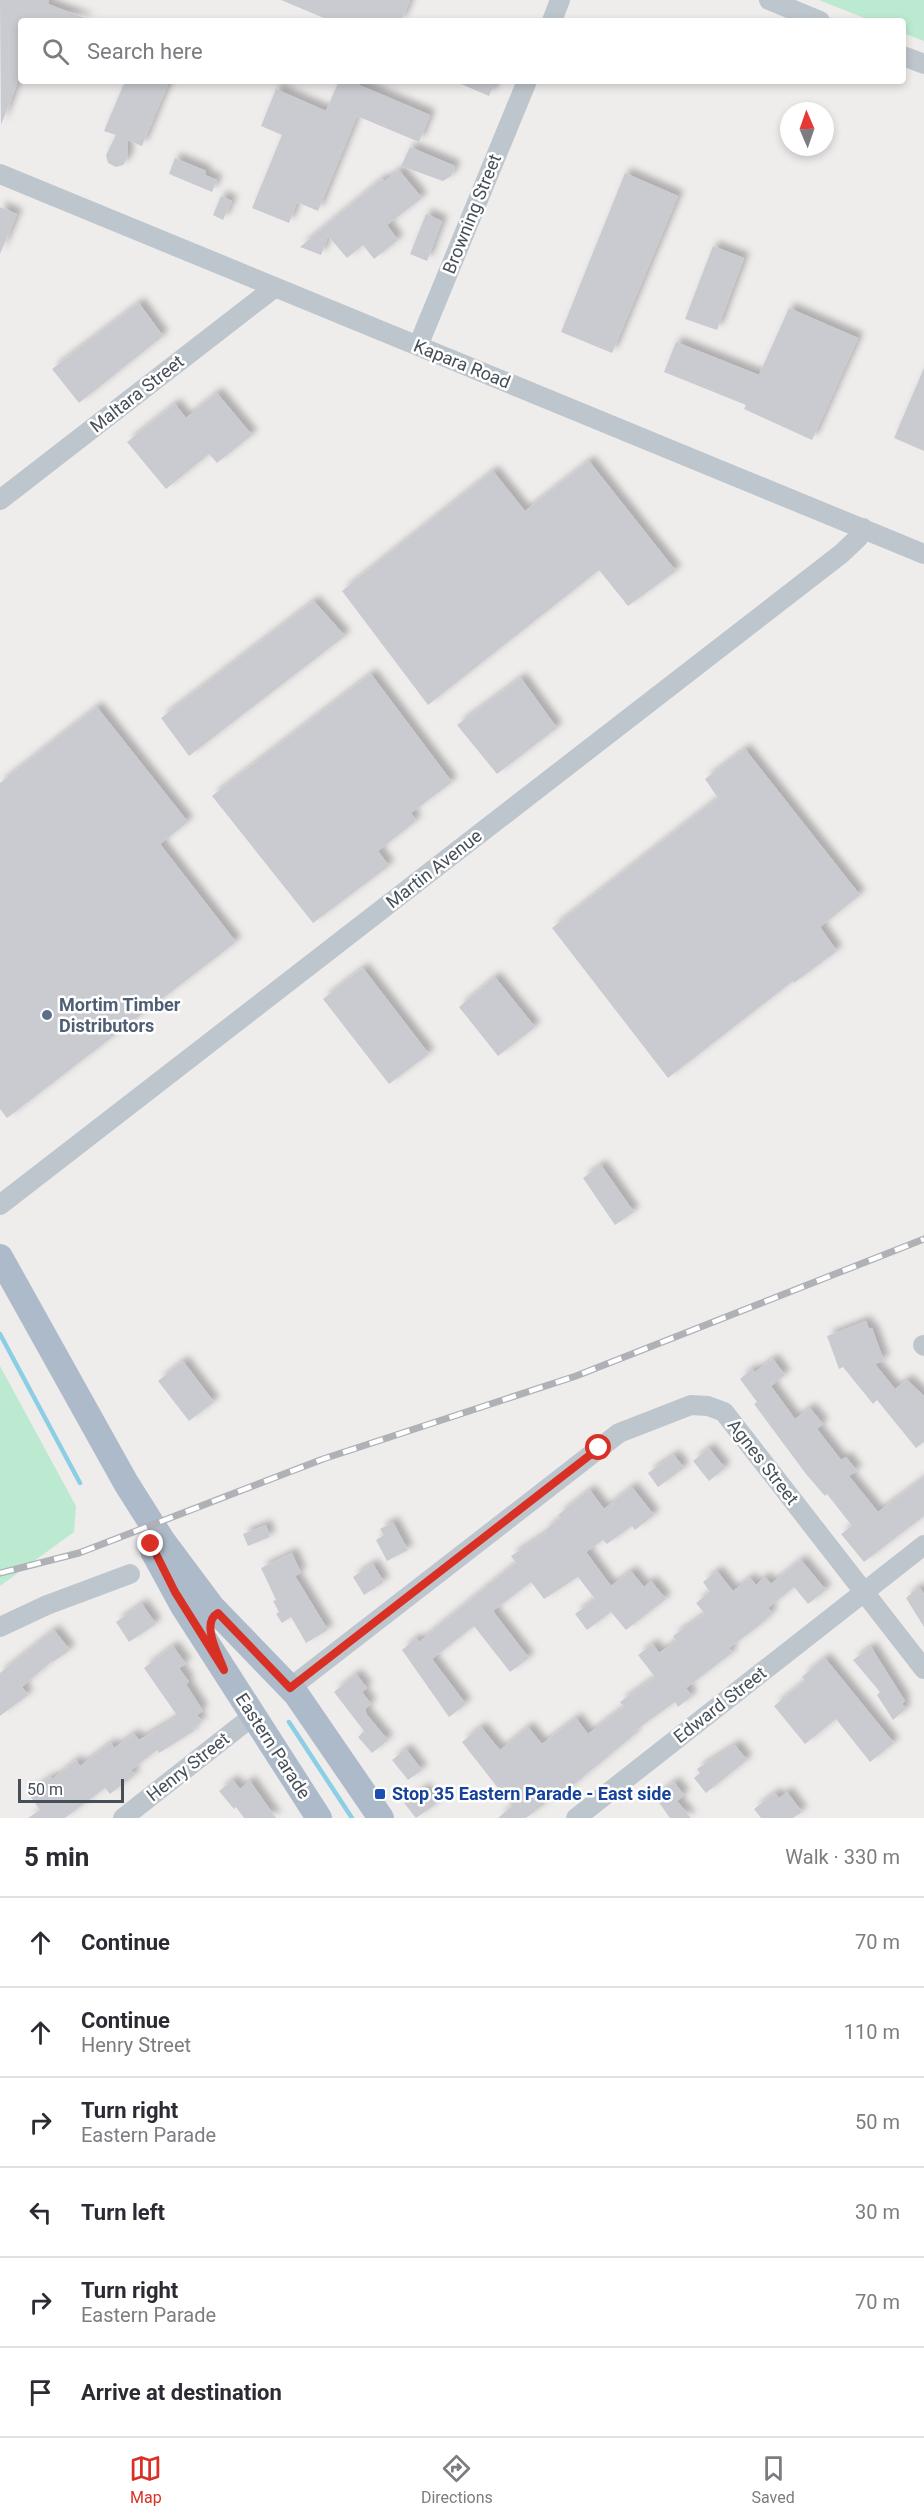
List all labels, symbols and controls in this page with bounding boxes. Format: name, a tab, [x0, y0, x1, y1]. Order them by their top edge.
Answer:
search box	[18, 18, 906, 84]
icon: search	[39, 35, 72, 68]
text: Search here	[87, 39, 203, 64]
north arrow	[780, 102, 834, 156]
street label: Browning Street	[438, 151, 505, 277]
street label: Kapara Road	[411, 335, 514, 392]
street label: Maltara Street	[86, 350, 188, 437]
street label: Martin Avenue	[382, 825, 486, 912]
place label: Mortim Timber Distributors	[59, 994, 181, 1036]
marker: Mortim Timber Distributors	[40, 1008, 54, 1022]
street label: Agnes Street	[724, 1415, 803, 1509]
route start	[585, 1434, 611, 1460]
route end	[137, 1530, 163, 1556]
street label: Edward Street	[669, 1662, 770, 1747]
street label: Eastern Parade	[232, 1689, 315, 1802]
street label: Henry Street	[142, 1728, 233, 1805]
scale bar	[18, 1776, 124, 1804]
text: 50 m	[27, 1780, 63, 1799]
place label: Stop 35 Eastern Parade - East side	[392, 1783, 671, 1804]
marker: Stop 35 Eastern Parade - East side	[373, 1787, 387, 1801]
text: 5 min	[24, 1842, 89, 1872]
text: Walk · 330 m	[785, 1845, 900, 1869]
icon: ahead	[24, 1926, 57, 1959]
text: Continue	[81, 1930, 170, 1955]
text: 70 m	[855, 1930, 900, 1954]
text: Continue	[81, 2008, 170, 2033]
icon: ahead	[24, 2016, 57, 2049]
text: 110 m	[844, 2020, 900, 2044]
text: Henry Street	[81, 2033, 191, 2057]
text: Turn right	[81, 2098, 178, 2123]
icon: right	[24, 2106, 57, 2139]
text: 50 m	[855, 2110, 900, 2134]
text: Eastern Parade	[81, 2123, 216, 2147]
icon: left	[24, 2196, 57, 2229]
text: Turn left	[81, 2200, 165, 2225]
text: 30 m	[855, 2200, 900, 2224]
text: Turn right	[81, 2278, 178, 2303]
icon: right	[24, 2286, 57, 2319]
text: 70 m	[855, 2290, 900, 2314]
text: Eastern Parade	[81, 2303, 216, 2327]
icon: arrive	[24, 2376, 57, 2409]
text: Arrive at destination	[81, 2380, 282, 2405]
tab: Map	[129, 2452, 162, 2507]
tab: Directions	[421, 2452, 493, 2507]
tab: Saved	[751, 2452, 795, 2507]

